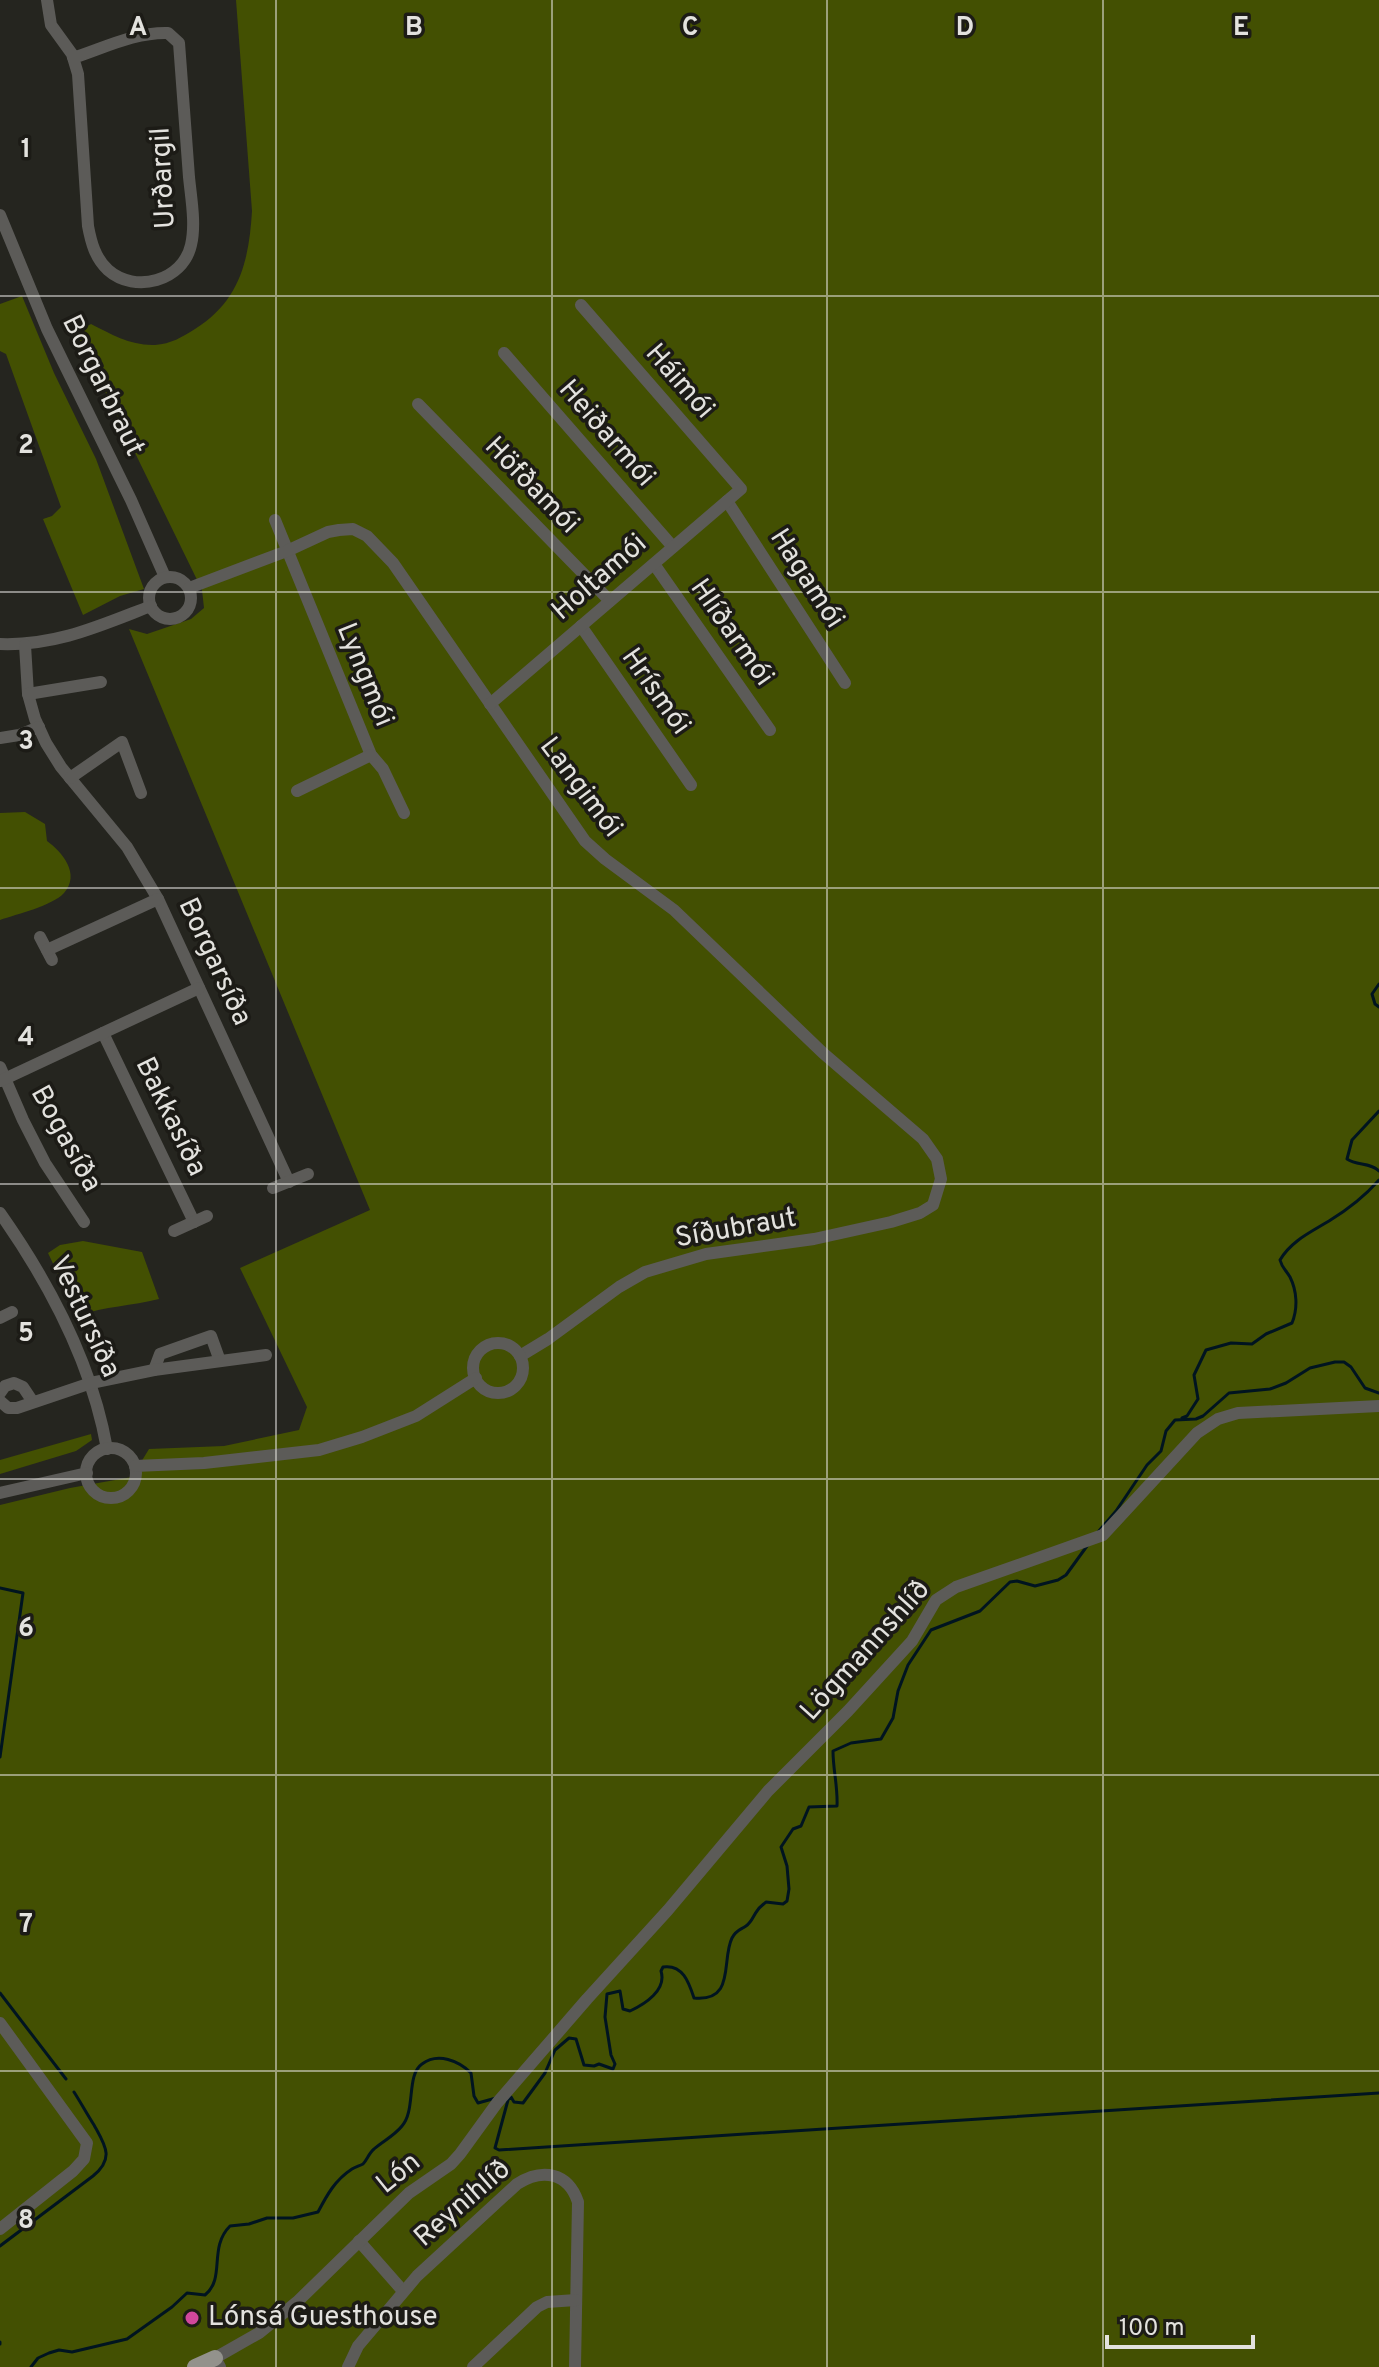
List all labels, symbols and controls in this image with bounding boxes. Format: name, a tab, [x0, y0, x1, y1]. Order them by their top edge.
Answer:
text: A	[129, 12, 147, 45]
text: B	[405, 12, 423, 45]
text: C	[682, 12, 698, 45]
text: D	[956, 12, 974, 45]
text: E	[1233, 12, 1249, 45]
street label: Urðargil	[143, 126, 185, 230]
text: 1	[21, 134, 31, 167]
street label: Borgarbraut	[52, 309, 152, 463]
street label: Háimói	[636, 337, 722, 427]
street label: Heiðarmói	[550, 373, 662, 495]
text: 2	[18, 430, 34, 463]
street label: Höfðamói	[476, 430, 586, 542]
street label: Hagamói	[760, 522, 852, 636]
street label: Holtamói	[545, 527, 655, 629]
street label: Hlíðarmói	[681, 572, 781, 694]
street label: Lyngmói	[327, 618, 401, 732]
street label: Hrísmói	[612, 642, 698, 742]
text: 3	[18, 726, 34, 759]
street label: Langimói	[531, 731, 629, 845]
street label: Borgarsíða	[169, 892, 259, 1032]
text: 4	[18, 1022, 34, 1055]
street label: Bakkasíða	[126, 1052, 214, 1182]
street label: Bogasíða	[21, 1079, 109, 1199]
street label: Síðubraut	[673, 1201, 799, 1257]
street label: Vestursíða	[40, 1250, 128, 1384]
text: 5	[18, 1318, 34, 1351]
street label: Lögmannshlíð	[793, 1573, 939, 1729]
text: 6	[18, 1613, 34, 1646]
text: 7	[19, 1909, 33, 1942]
street label: Lón	[369, 2145, 429, 2203]
street label: Reynihlíð	[407, 2152, 519, 2256]
text: 8	[18, 2205, 34, 2238]
scale bar	[1107, 2299, 1253, 2349]
place label: Lónsá Guesthouse	[208, 2300, 438, 2336]
marker: Lónsá Guesthouse	[183, 2309, 201, 2327]
text: 100 m	[1119, 2314, 1185, 2344]

